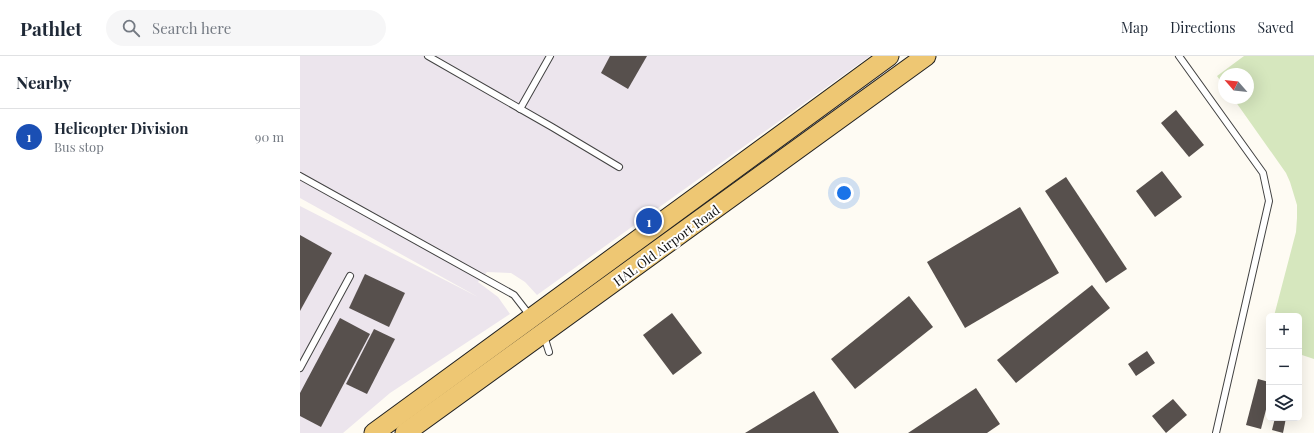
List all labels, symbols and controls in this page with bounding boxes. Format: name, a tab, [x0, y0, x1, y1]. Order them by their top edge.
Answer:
search box	[106, 10, 386, 46]
text: Pathlet	[20, 15, 82, 41]
icon: search	[120, 17, 142, 39]
text: Search here	[152, 18, 231, 38]
text: Map	[1121, 18, 1148, 37]
text: Directions	[1170, 18, 1236, 37]
text: Saved	[1258, 18, 1294, 37]
north arrow	[1218, 68, 1254, 104]
text: Nearby	[16, 71, 71, 93]
text: Helicopter Division	[54, 118, 188, 138]
text: 1	[27, 128, 31, 145]
text: 90 m	[255, 128, 284, 145]
text: Bus stop	[54, 138, 104, 155]
your location	[834, 183, 854, 203]
street label: HAL Old Airport Road	[609, 200, 723, 289]
pin: 1	[636, 206, 662, 236]
map controls	[1266, 313, 1302, 421]
button: +	[1266, 313, 1302, 349]
button: −	[1266, 349, 1302, 385]
button: layers	[1266, 385, 1302, 421]

